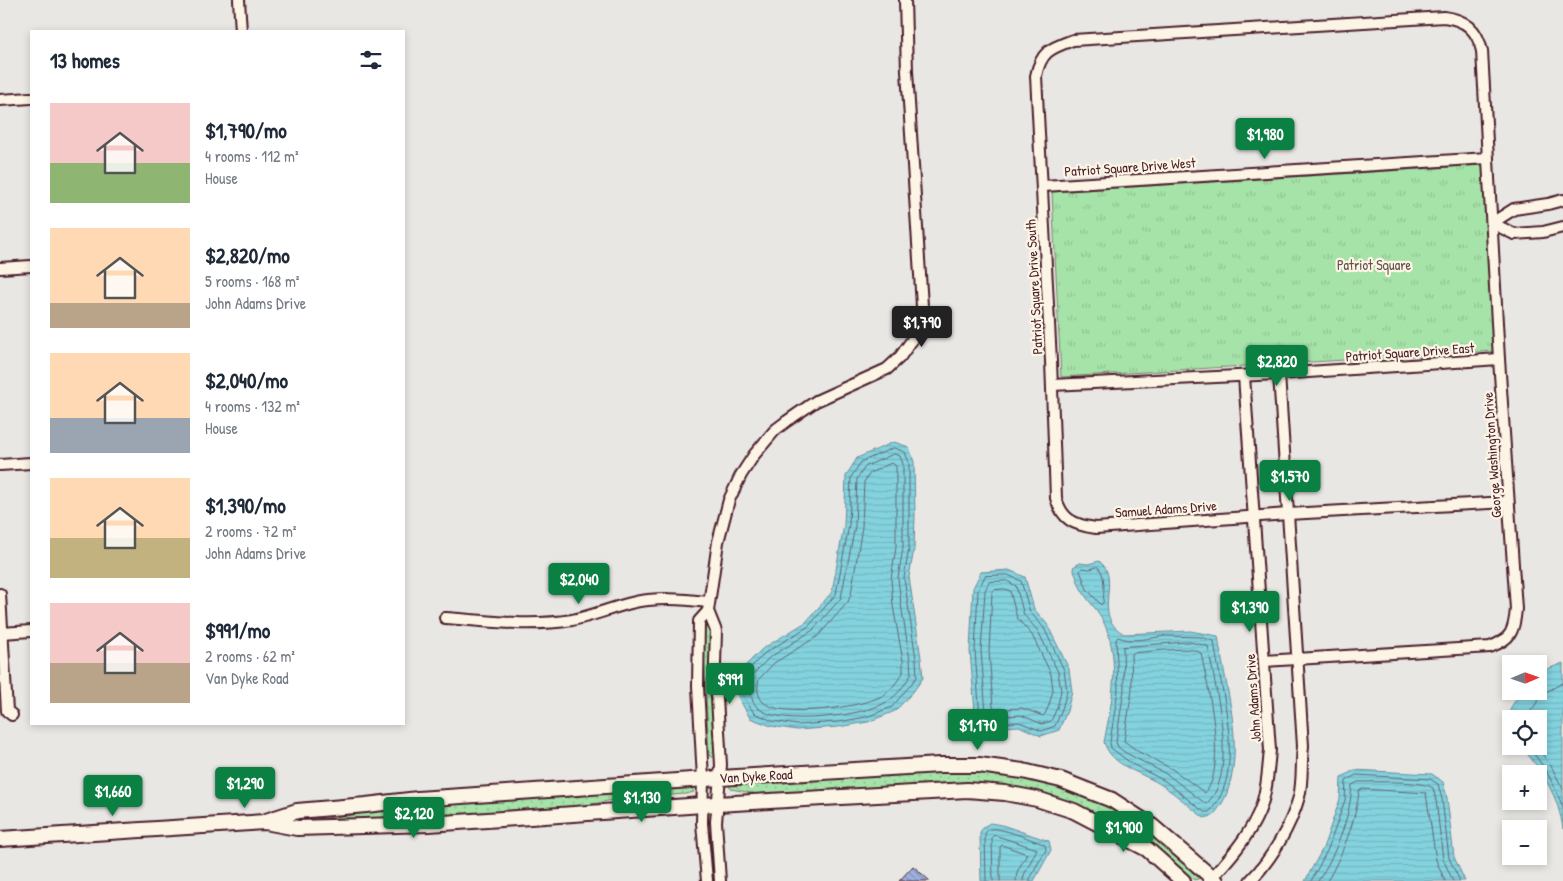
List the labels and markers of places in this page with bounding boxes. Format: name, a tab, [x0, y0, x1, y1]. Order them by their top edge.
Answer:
pin: $1,980	[1224, 118, 1306, 160]
pin: $1,790	[881, 306, 963, 348]
pin: $2,820	[1236, 344, 1318, 387]
pin: $1,570	[1249, 460, 1331, 502]
pin: $2,040	[538, 562, 620, 605]
pin: $1,390	[1209, 590, 1291, 633]
pin: $991	[700, 662, 760, 705]
pin: $1,170	[937, 708, 1019, 751]
pin: $1,290	[204, 766, 286, 809]
pin: $1,660	[72, 774, 154, 817]
pin: $1,130	[601, 780, 683, 823]
pin: $2,120	[373, 796, 455, 839]
pin: $1,900	[1083, 810, 1165, 853]

